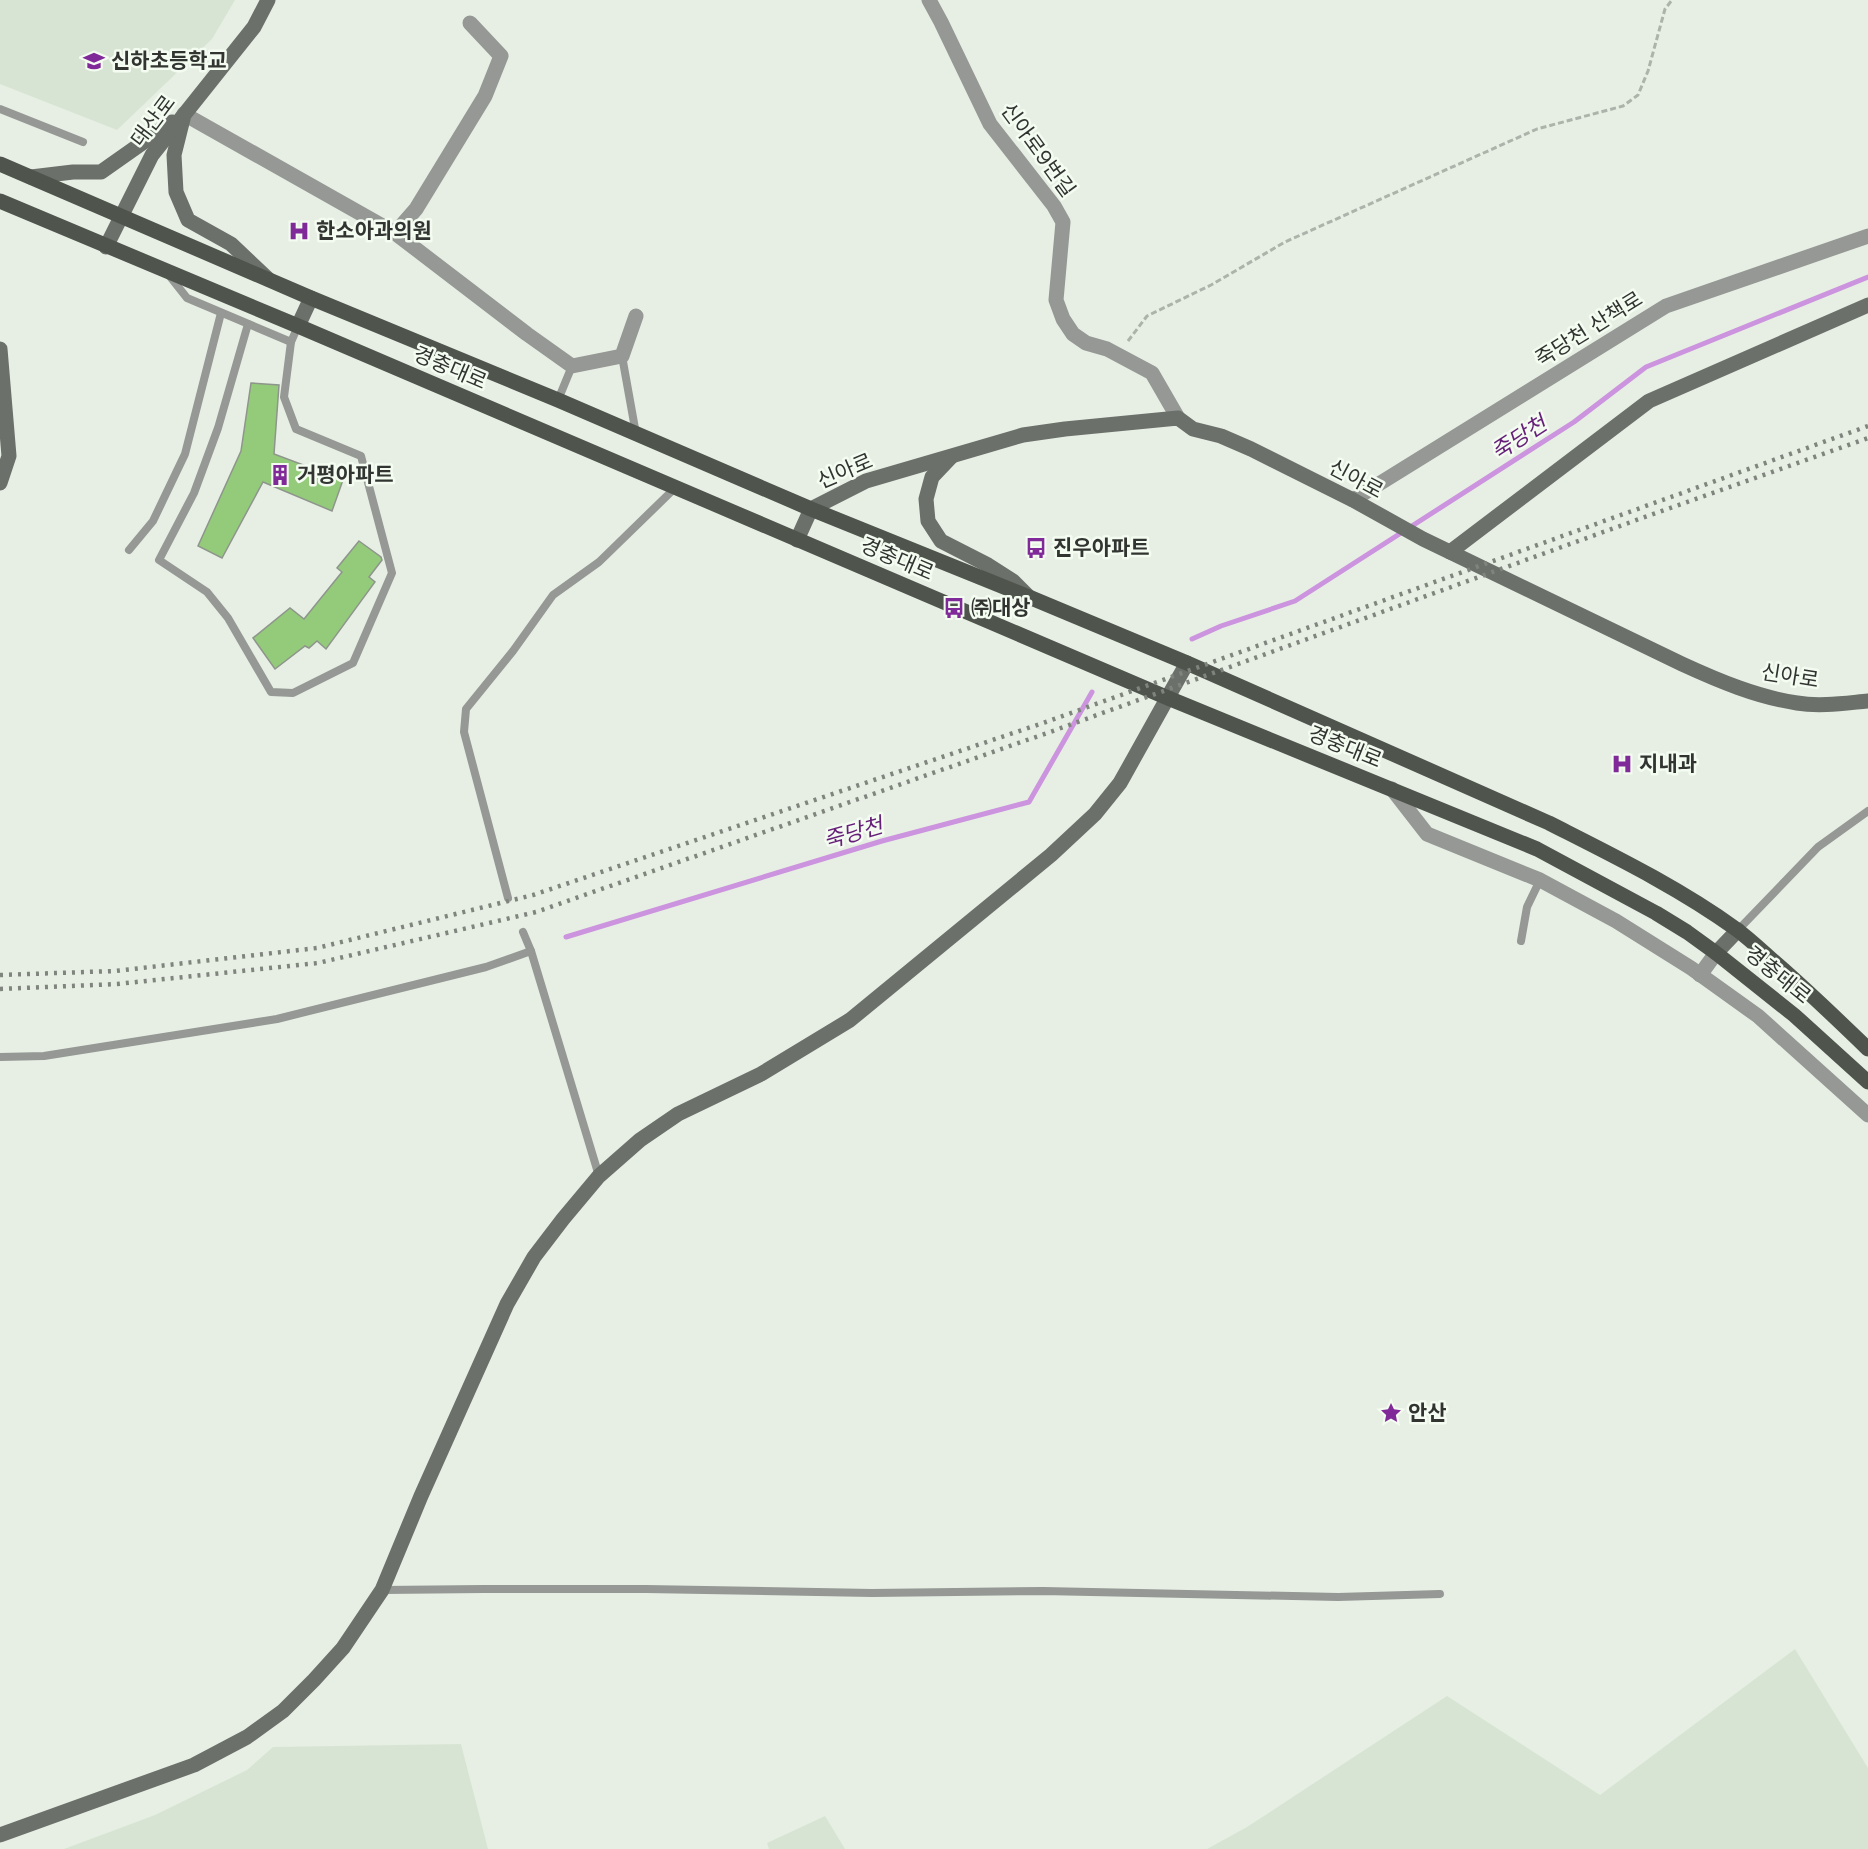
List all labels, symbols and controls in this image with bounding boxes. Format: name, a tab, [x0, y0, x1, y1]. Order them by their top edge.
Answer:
place label: 신하초등학교	[111, 47, 227, 75]
school or university icon: 신하초등학교	[82, 49, 106, 73]
street label: 대산로	[124, 89, 182, 153]
street label: 신아로9번길	[994, 97, 1082, 203]
place label: 한소아과의원	[316, 217, 432, 245]
hospital icon: 한소아과의원	[287, 219, 311, 243]
street label: 죽당천 산책로	[1530, 285, 1648, 373]
street label: 경충대로	[409, 340, 491, 396]
water label: 죽당천	[1486, 408, 1555, 467]
street label: 신아로	[813, 447, 877, 495]
street label: 신아로	[1324, 453, 1388, 505]
place label: 거평아파트	[297, 461, 394, 489]
building icon: 거평아파트	[268, 463, 292, 487]
street label: 경충대로	[856, 531, 938, 587]
place label: 진우아파트	[1053, 534, 1150, 562]
bus stop icon: 진우아파트	[1024, 536, 1048, 560]
place label: ㈜대상	[971, 594, 1031, 622]
bus stop icon: ㈜대상	[942, 596, 966, 620]
street label: 신아로	[1759, 658, 1821, 694]
street label: 경충대로	[1304, 720, 1386, 774]
place label: 지내과	[1639, 750, 1697, 778]
hospital icon: 지내과	[1610, 752, 1634, 776]
water label: 죽당천	[820, 810, 889, 855]
street label: 경충대로	[1739, 940, 1817, 1010]
place label: 안산	[1408, 1399, 1447, 1427]
place icon: 안산	[1379, 1401, 1403, 1425]

